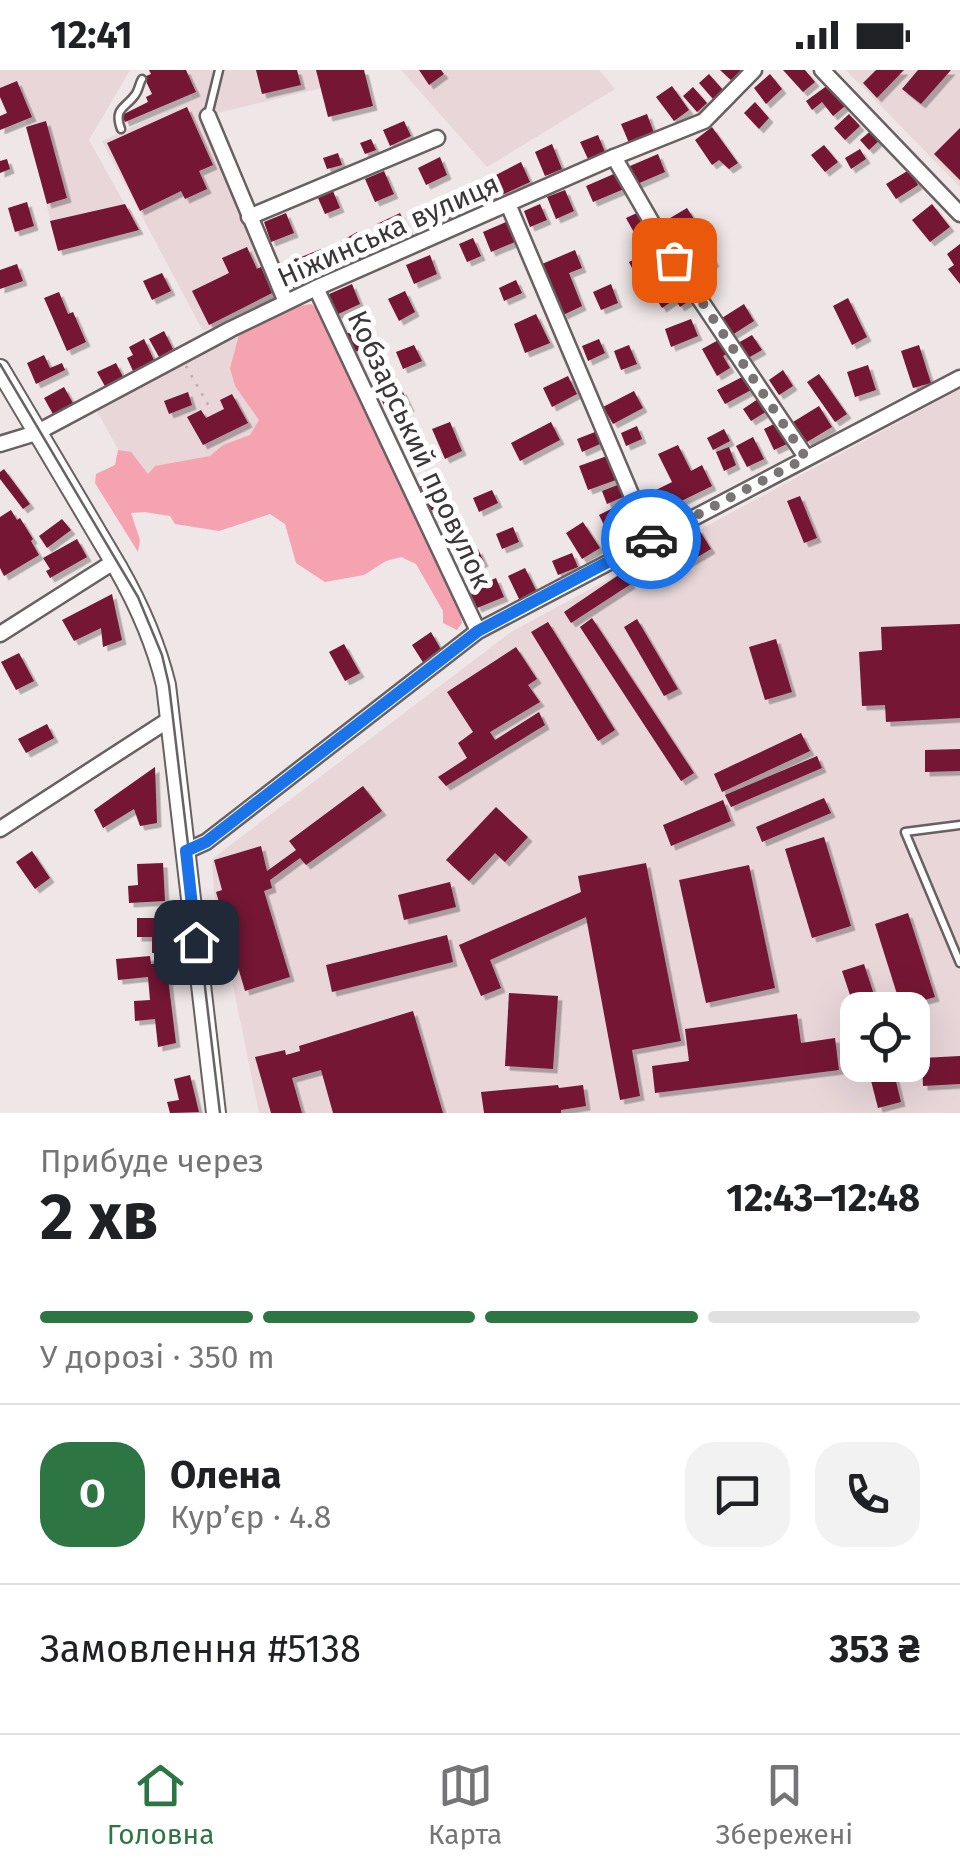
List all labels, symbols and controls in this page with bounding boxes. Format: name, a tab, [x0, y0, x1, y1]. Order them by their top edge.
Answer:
text: 12:41	[50, 12, 133, 58]
street label: Ніжинська вулиця	[272, 167, 504, 294]
pin	[632, 218, 717, 303]
icon: bag	[647, 233, 702, 288]
street label: Кобзарський провулок	[341, 305, 499, 594]
courier	[601, 489, 701, 589]
icon: car	[624, 512, 679, 567]
pin	[154, 900, 239, 985]
icon: home	[169, 915, 224, 970]
map controls	[840, 992, 930, 1082]
button: locate	[840, 992, 930, 1082]
text: Прибуде через	[40, 1142, 264, 1180]
text: 12:43–12:48	[726, 1175, 920, 1221]
text: 2 хв	[40, 1178, 159, 1256]
text: У дорозі · 350 m	[40, 1338, 275, 1376]
button: chat	[685, 1442, 790, 1547]
button: phone	[815, 1442, 920, 1547]
text: Олена	[170, 1452, 282, 1498]
text: О	[79, 1471, 106, 1517]
text: Кур’єр · 4.8	[170, 1498, 331, 1536]
text: Замовлення #5138	[40, 1626, 361, 1672]
text: 353 ₴	[830, 1626, 920, 1672]
tab: Головна	[107, 1758, 214, 1851]
tab: Карта	[428, 1758, 502, 1851]
tab: Збережені	[716, 1758, 853, 1851]

